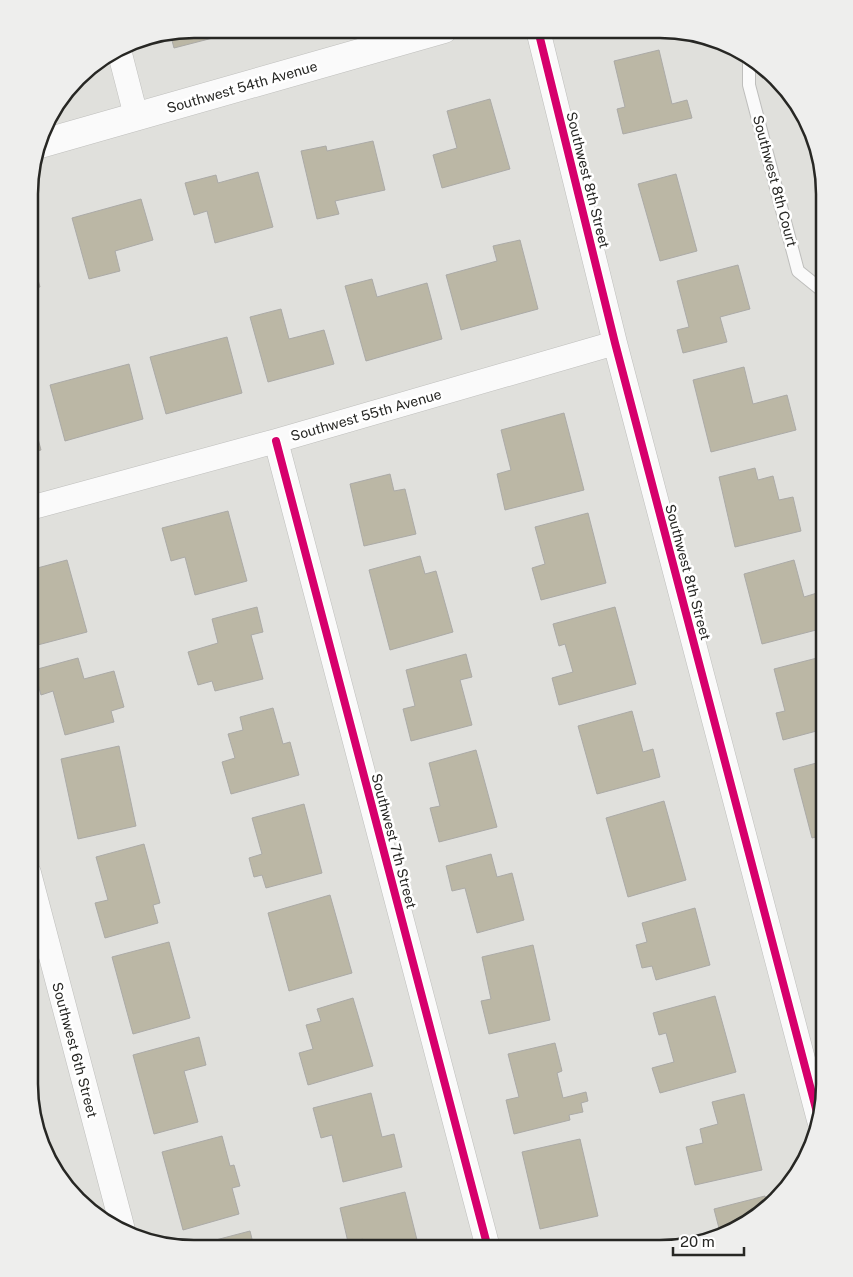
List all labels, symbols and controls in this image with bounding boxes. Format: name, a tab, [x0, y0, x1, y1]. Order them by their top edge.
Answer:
street label: Southwest 54th Avenue	[165, 58, 319, 116]
street label: Southwest 8th Street	[563, 110, 613, 250]
street label: Southwest 8th Court	[750, 113, 800, 249]
street label: Southwest 55th Avenue	[289, 386, 443, 444]
street label: Southwest 8th Street	[662, 502, 714, 642]
street label: Southwest 7th Street	[368, 772, 420, 910]
street label: Southwest 6th Street	[49, 980, 101, 1120]
scale bar	[673, 1224, 744, 1256]
text: 20 m	[680, 1233, 715, 1250]

